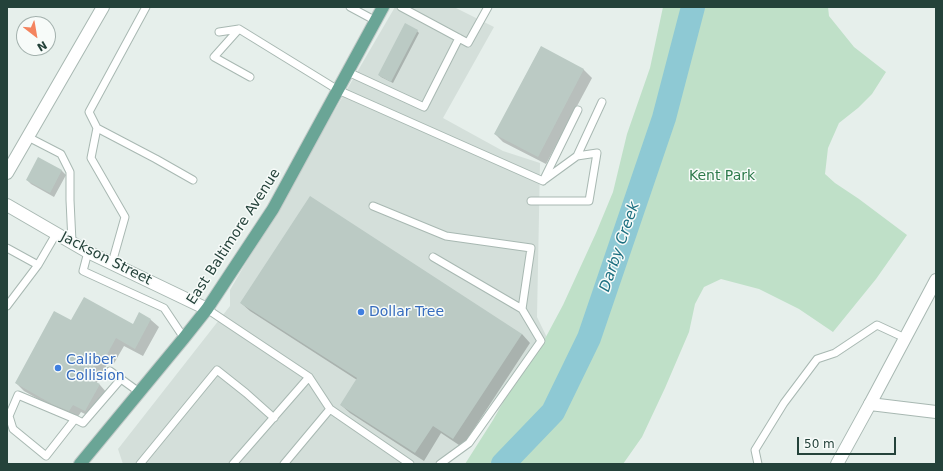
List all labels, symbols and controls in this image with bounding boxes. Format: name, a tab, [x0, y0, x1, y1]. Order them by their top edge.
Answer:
north arrow	[16, 16, 56, 56]
text: N	[35, 38, 49, 54]
street label: East Baltimore Avenue	[184, 166, 284, 308]
park label: Kent Park	[689, 168, 755, 184]
water label: Darby Creek	[596, 200, 644, 294]
street label: Jackson Street	[58, 229, 154, 289]
place label: Dollar Tree	[369, 304, 444, 320]
marker: Dollar Tree	[356, 307, 366, 317]
place label: Caliber Collision	[66, 352, 125, 384]
marker: Caliber Collision	[53, 363, 63, 373]
scale bar	[799, 429, 898, 455]
text: 50 m	[804, 437, 835, 451]

